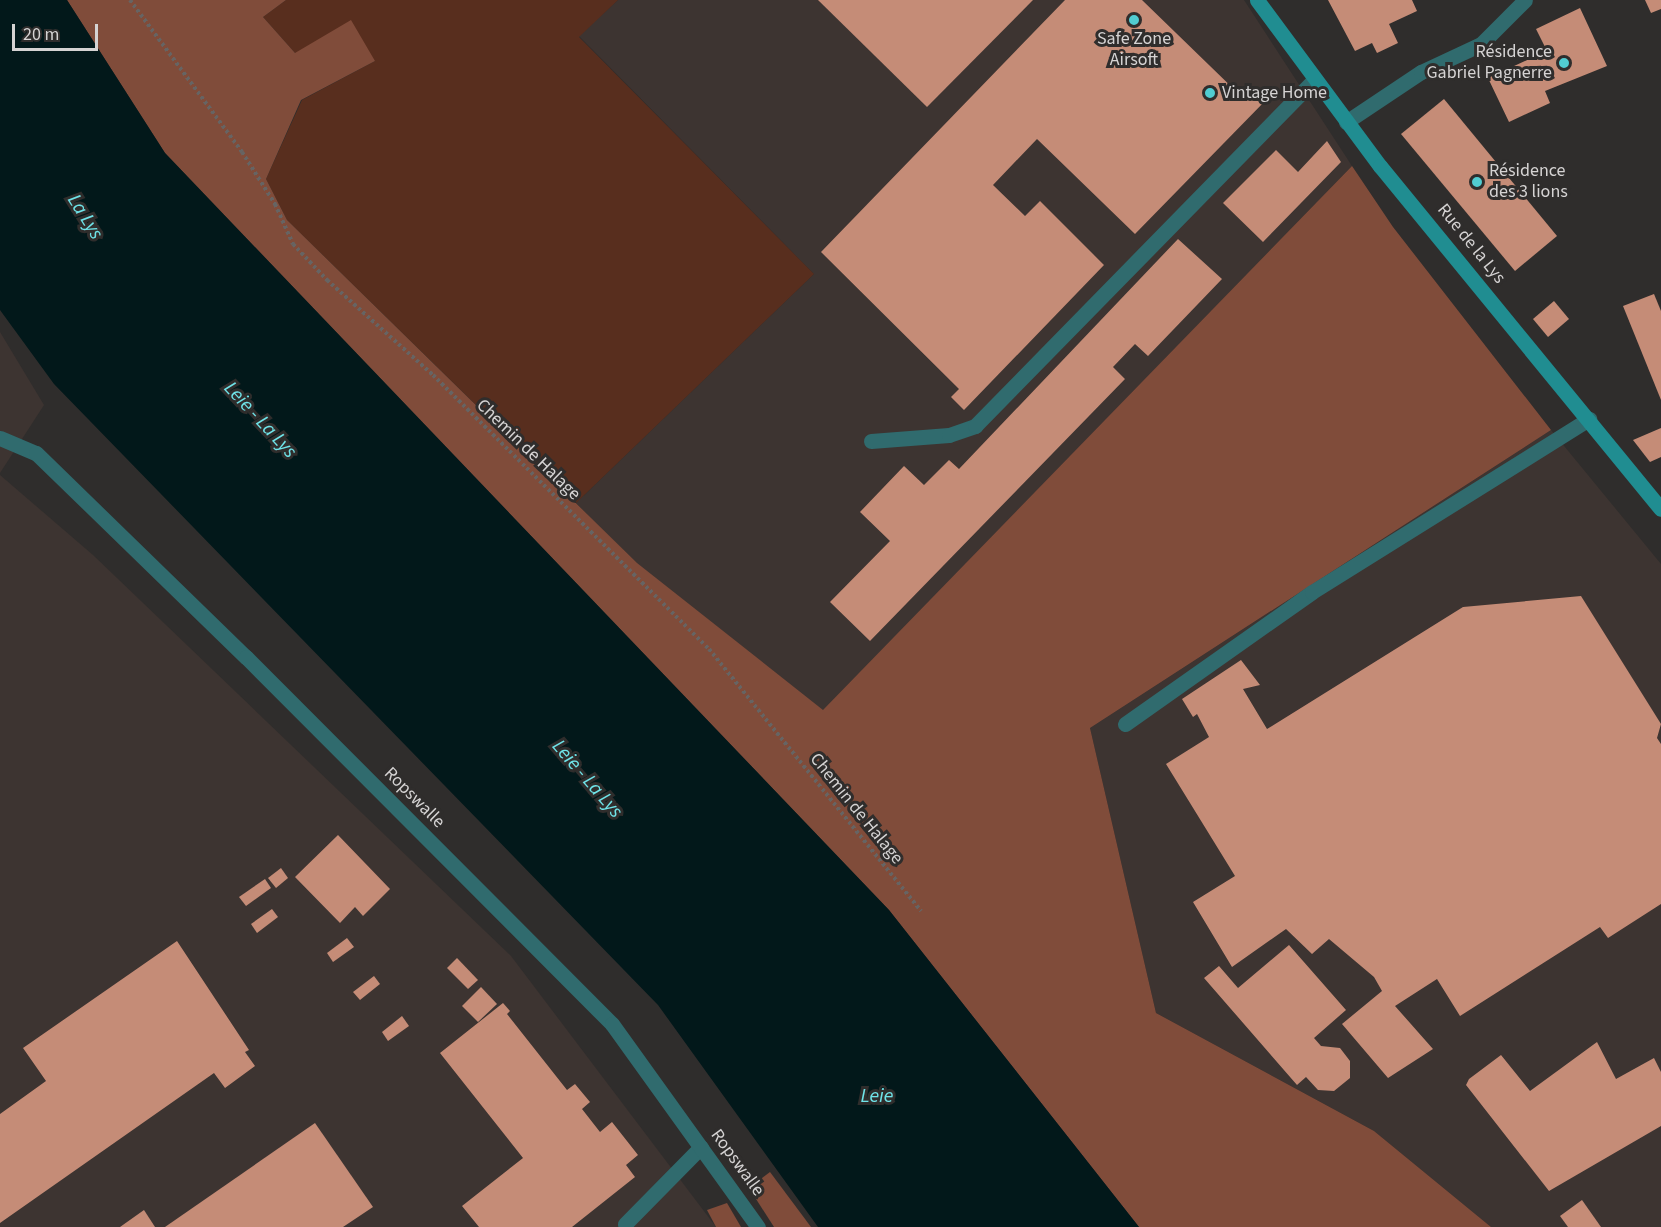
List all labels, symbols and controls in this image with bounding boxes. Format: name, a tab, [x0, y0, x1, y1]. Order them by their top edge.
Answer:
scale bar	[15, 12, 100, 50]
marker: Safe Zone Airsoft	[1127, 13, 1141, 27]
text: 20 m	[23, 22, 59, 47]
place label: Safe Zone Airsoft	[1097, 29, 1171, 72]
place label: Résidence Gabriel Pagnerre	[1426, 42, 1552, 84]
marker: Résidence Gabriel Pagnerre	[1557, 56, 1571, 70]
place label: Vintage Home	[1222, 82, 1327, 104]
marker: Vintage Home	[1203, 86, 1217, 100]
place label: Résidence des 3 lions	[1489, 161, 1568, 204]
marker: Résidence des 3 lions	[1470, 175, 1484, 189]
water label: La Lys	[62, 190, 108, 244]
street label: Rue de la Lys	[1432, 200, 1510, 288]
water label: Leie - La Lys	[219, 377, 301, 463]
street label: Chemin de Halage	[471, 395, 585, 505]
water label: Leie - La Lys	[546, 735, 628, 823]
street label: Chemin de Halage	[805, 749, 907, 869]
street label: Ropswalle	[379, 763, 449, 833]
water label: Leie	[861, 1084, 893, 1108]
street label: Ropswalle	[706, 1125, 768, 1201]

